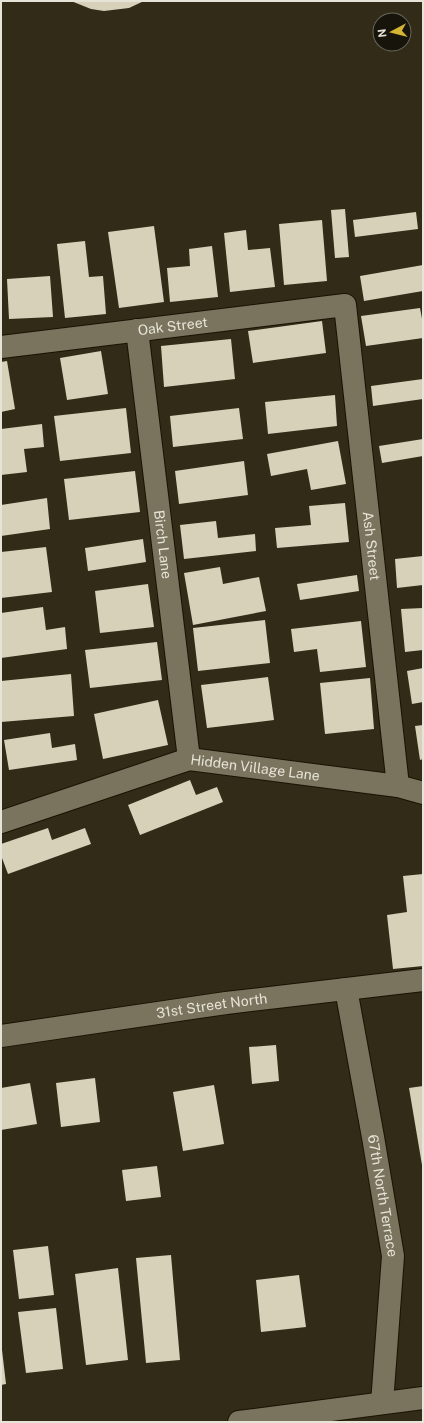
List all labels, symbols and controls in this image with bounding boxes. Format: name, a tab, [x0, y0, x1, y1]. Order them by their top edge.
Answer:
north arrow	[372, 12, 412, 52]
text: N	[376, 28, 389, 38]
street label: Oak Street	[137, 314, 208, 338]
street label: Birch Lane	[151, 509, 175, 580]
street label: Ash Street	[360, 511, 383, 581]
street label: Hidden Village Lane	[190, 751, 321, 784]
street label: 31st Street North	[155, 990, 268, 1021]
street label: 67th North Terrace	[365, 1133, 401, 1258]

